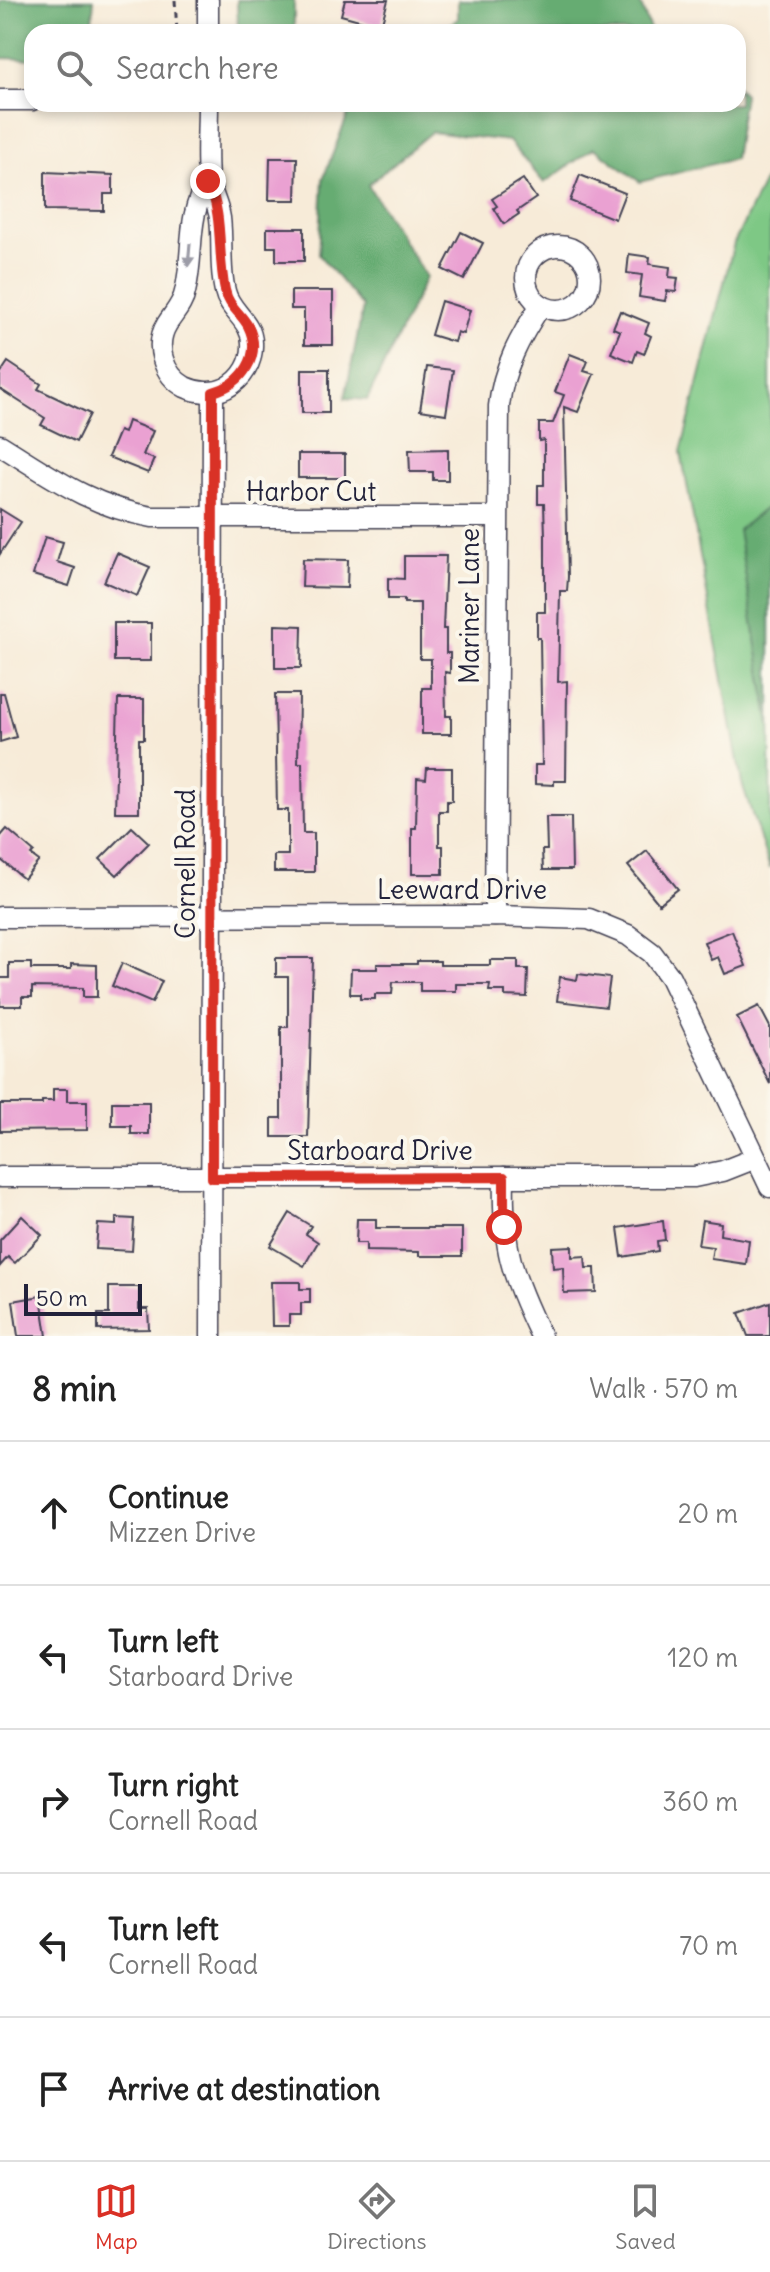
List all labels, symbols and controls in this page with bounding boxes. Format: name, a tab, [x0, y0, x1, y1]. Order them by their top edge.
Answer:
search box	[24, 24, 746, 112]
icon: search	[52, 46, 96, 90]
text: Search here	[116, 49, 279, 87]
route end	[190, 163, 226, 199]
one-way arrow	[182, 243, 195, 268]
street label: Harbor Cut	[246, 475, 377, 508]
street label: Mariner Lane	[453, 528, 486, 684]
street label: Cornell Road	[169, 789, 202, 939]
street label: Leeward Drive	[377, 873, 547, 906]
street label: Starboard Drive	[287, 1134, 473, 1167]
route start	[486, 1209, 522, 1245]
scale bar	[24, 1280, 142, 1316]
text: 50 m	[36, 1284, 88, 1312]
text: 8 min	[32, 1367, 117, 1410]
text: Walk · 570 m	[589, 1372, 738, 1405]
text: Continue	[108, 1478, 229, 1516]
icon: ahead	[32, 1491, 76, 1535]
text: 20 m	[678, 1497, 738, 1530]
text: Mizzen Drive	[108, 1516, 256, 1549]
text: Turn left	[108, 1622, 219, 1660]
icon: left	[32, 1635, 76, 1679]
text: 120 m	[667, 1641, 738, 1674]
text: Starboard Drive	[108, 1660, 293, 1693]
text: Turn right	[108, 1766, 239, 1804]
icon: right	[32, 1779, 76, 1823]
text: 360 m	[662, 1785, 738, 1818]
text: Cornell Road	[108, 1804, 258, 1837]
text: Turn left	[108, 1910, 219, 1948]
icon: left	[32, 1923, 76, 1967]
text: 70 m	[679, 1929, 738, 1962]
text: Cornell Road	[108, 1948, 258, 1981]
icon: arrive	[32, 2067, 76, 2111]
text: Arrive at destination	[108, 2070, 380, 2108]
tab: Map	[94, 2179, 138, 2255]
tab: Directions	[327, 2179, 427, 2255]
tab: Saved	[615, 2179, 676, 2255]

